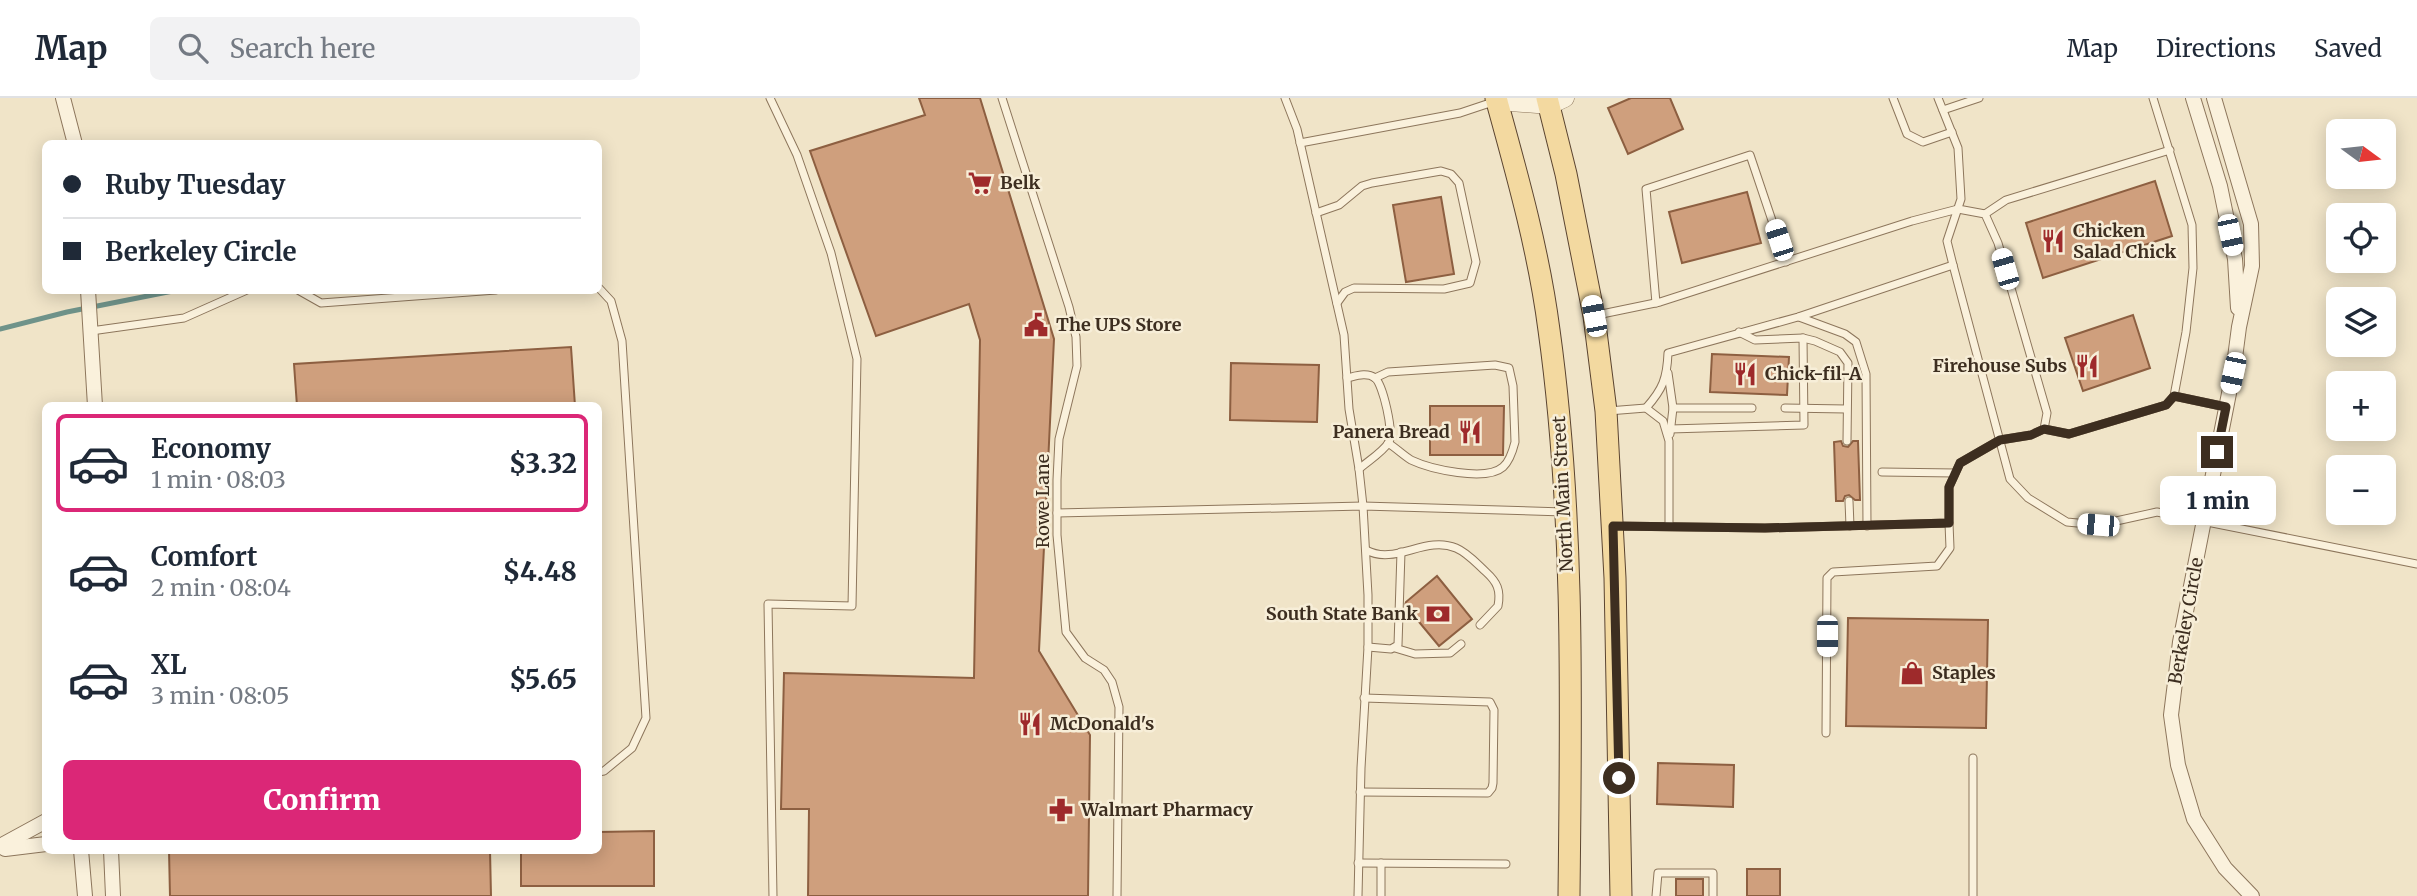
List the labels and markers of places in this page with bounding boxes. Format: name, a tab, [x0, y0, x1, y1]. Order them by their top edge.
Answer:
supermarket icon: Belk	[966, 169, 994, 197]
place label: Belk	[1000, 171, 1040, 194]
place label: Chicken Salad Chick	[2073, 219, 2176, 263]
restaurant icon: Chicken Salad Chick	[2039, 227, 2067, 255]
public building icon: The UPS Store	[1022, 311, 1050, 339]
place label: The UPS Store	[1056, 313, 1182, 336]
restaurant icon: Firehouse Subs	[2073, 352, 2101, 380]
place label: Firehouse Subs	[1932, 354, 2067, 377]
restaurant icon: Chick-fil-A	[1731, 360, 1759, 388]
place label: Chick-fil-A	[1765, 362, 1862, 385]
restaurant icon: Panera Bread	[1456, 418, 1484, 446]
place label: Panera Bread	[1333, 420, 1450, 443]
bank icon: South State Bank	[1424, 600, 1452, 628]
place label: South State Bank	[1266, 602, 1418, 625]
shop icon: Staples	[1898, 659, 1926, 687]
place label: Staples	[1932, 661, 1996, 684]
restaurant icon: McDonald's	[1016, 710, 1044, 738]
place label: McDonald's	[1050, 712, 1154, 735]
pharmacy icon: Walmart Pharmacy	[1047, 796, 1075, 824]
place label: Walmart Pharmacy	[1080, 798, 1253, 821]

